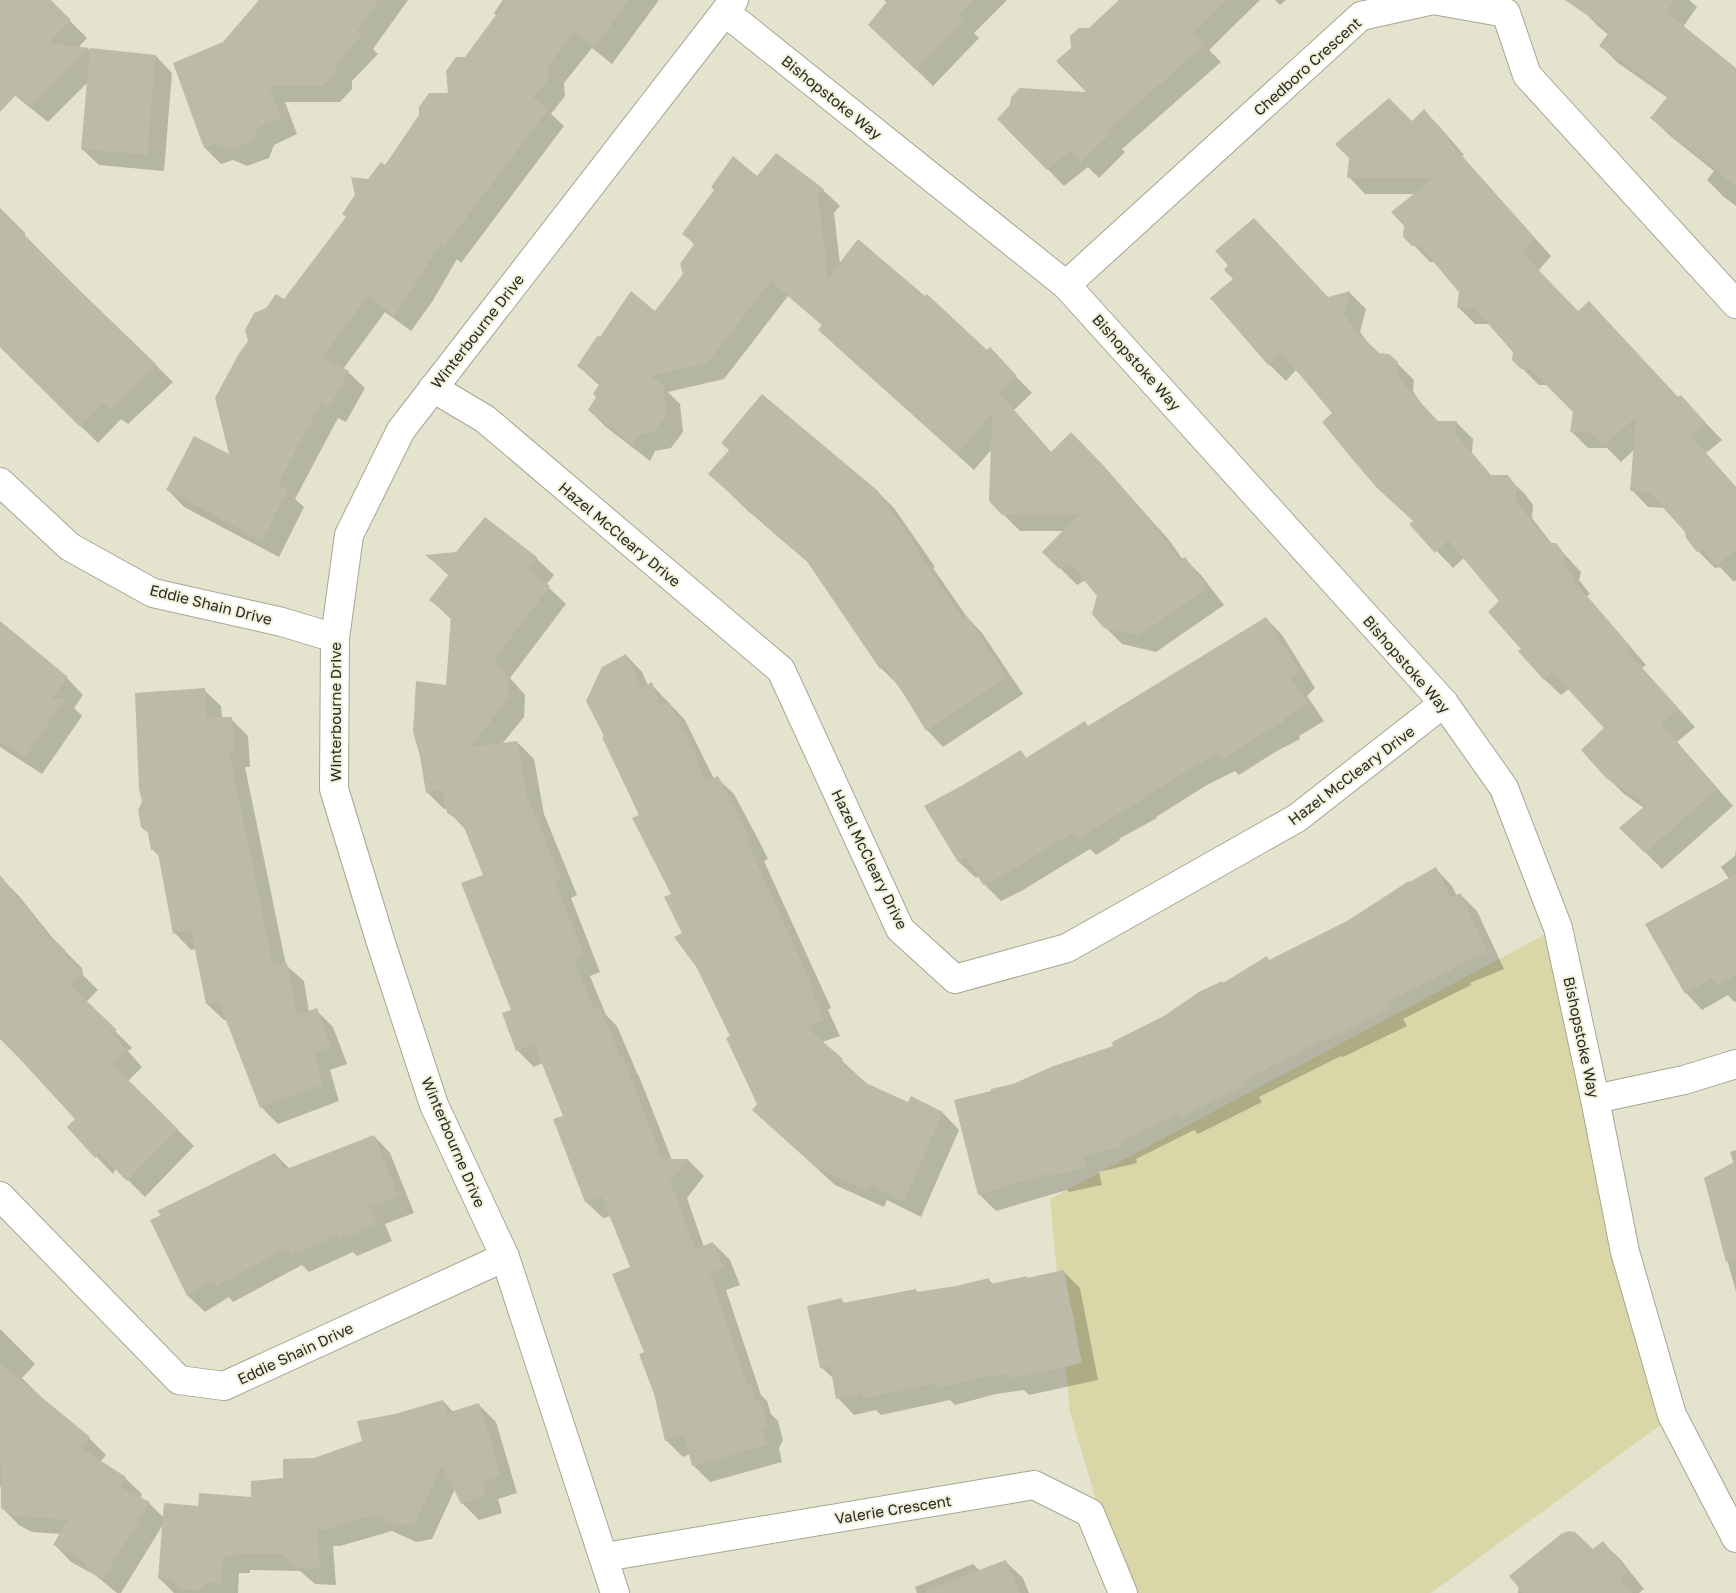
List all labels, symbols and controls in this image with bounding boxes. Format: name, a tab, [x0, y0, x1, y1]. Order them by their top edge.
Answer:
street label: Chedboro Crescent	[1250, 13, 1364, 119]
street label: Bishopstoke Way	[778, 51, 886, 143]
street label: Winterbourne Drive	[427, 270, 527, 392]
street label: Bishopstoke Way	[1089, 310, 1185, 414]
street label: Hazel McCleary Drive	[555, 478, 685, 590]
street label: Eddie Shain Drive	[148, 580, 274, 628]
street label: Bishopstoke Way	[1360, 612, 1455, 717]
street label: Winterbourne Drive	[326, 642, 344, 782]
street label: Hazel McCleary Drive	[1284, 721, 1418, 828]
street label: Hazel McCleary Drive	[828, 786, 912, 932]
street label: Bishopstoke Way	[1560, 975, 1604, 1100]
street label: Winterbourne Drive	[418, 1074, 490, 1210]
street label: Eddie Shain Drive	[234, 1318, 356, 1388]
street label: Valerie Crescent	[833, 1491, 953, 1527]

